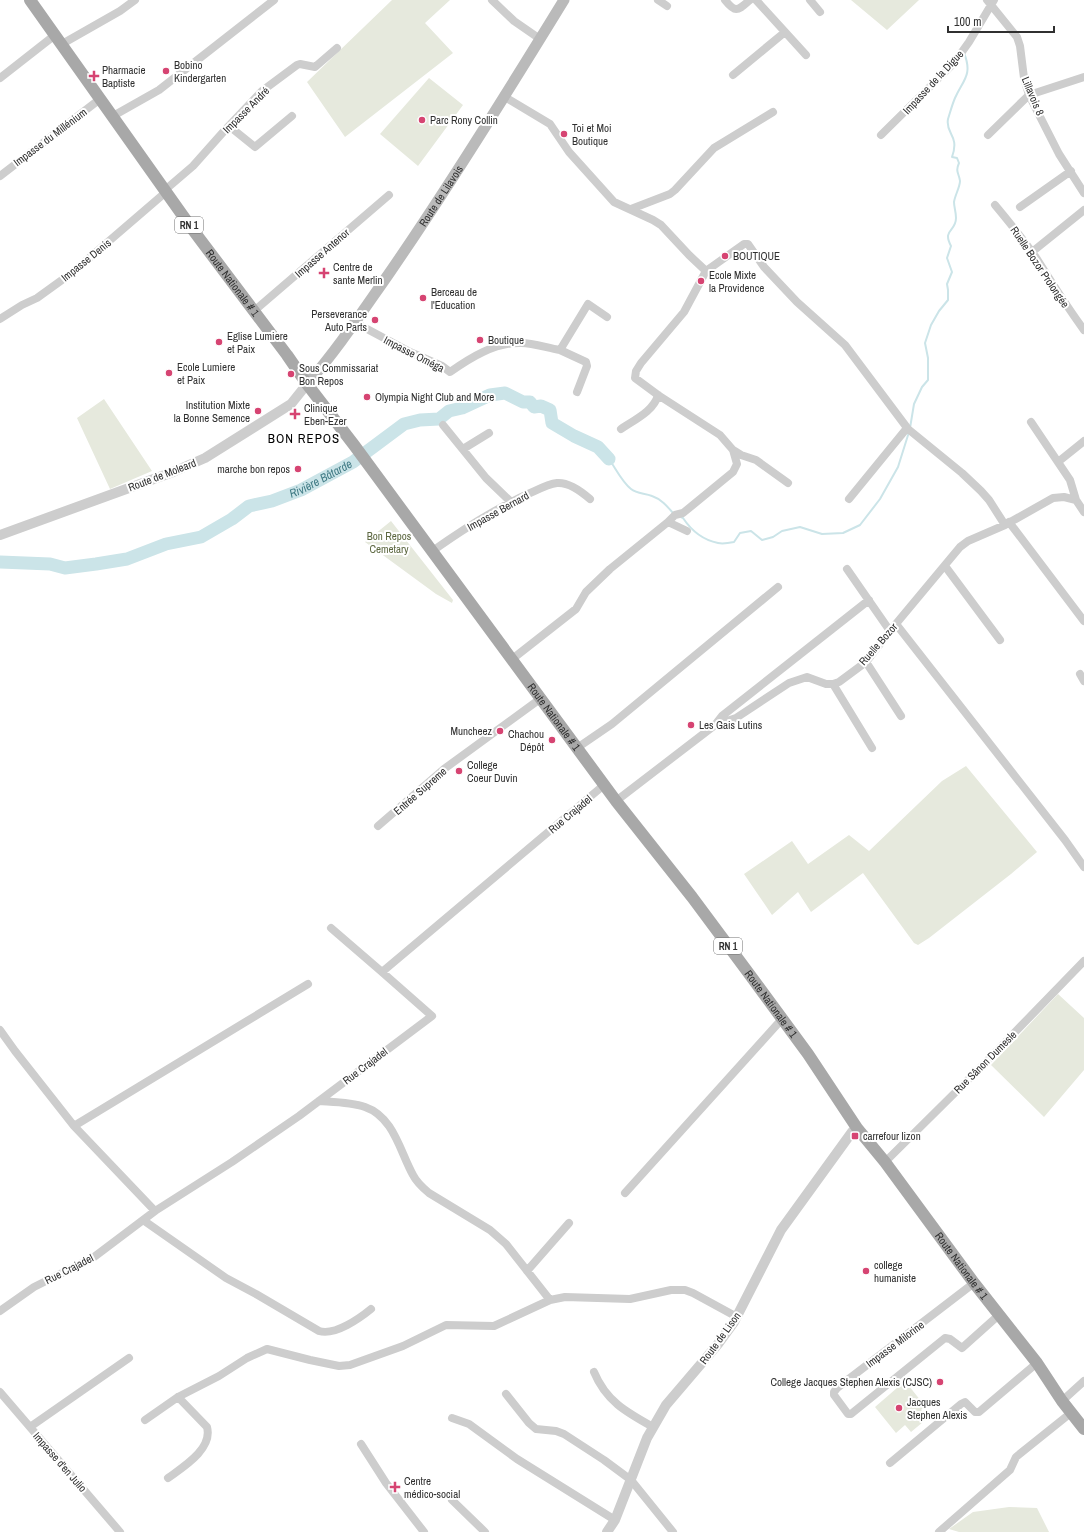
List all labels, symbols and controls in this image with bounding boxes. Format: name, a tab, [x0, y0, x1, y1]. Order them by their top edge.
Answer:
scale bar	[948, 8, 1054, 34]
text: 100 m	[954, 14, 981, 30]
street label: Impasse de la Digue	[900, 47, 966, 117]
place label: Bobino Kindergarten	[174, 58, 226, 85]
place label: Pharmacie Baptiste	[102, 63, 146, 90]
marker: Bobino Kindergarten	[161, 66, 171, 76]
marker: Pharmacie Baptiste	[89, 71, 99, 81]
street label: Lillavois 8	[1019, 75, 1047, 117]
street label: Impasse André	[220, 84, 272, 136]
street label: Impasse du Millénium	[11, 105, 89, 169]
place label: Parc Rony Collin	[430, 113, 498, 127]
marker: Parc Rony Collin	[417, 115, 427, 125]
place label: Toi et Moi Boutique	[572, 121, 612, 148]
marker: Toi et Moi Boutique	[559, 129, 569, 139]
street label: Route de Lilavois	[416, 162, 466, 229]
road number: RN 1	[175, 217, 203, 233]
street label: Ruelle Bozor Prolongée	[1008, 224, 1072, 310]
street label: Impasse Antenor	[292, 226, 352, 280]
street label: Impasse Denis	[58, 235, 114, 284]
street label: Route Nationale # 1	[203, 246, 262, 319]
place label: BOUTIQUE	[733, 249, 780, 263]
marker: BOUTIQUE	[720, 251, 730, 261]
place label: Centre de sante Merlin	[333, 260, 383, 287]
marker: Centre de sante Merlin	[318, 267, 330, 279]
place label: Ecole Mixte la Providence	[709, 268, 764, 295]
marker: Ecole Mixte la Providence	[696, 276, 706, 286]
place label: Berceau de l'Education	[431, 285, 477, 312]
marker: Berceau de l'Education	[418, 293, 428, 303]
place label: Perseverance Auto Parts	[311, 307, 367, 334]
marker: Perseverance Auto Parts	[370, 315, 380, 325]
place label: Eglise Lumiere et Paix	[227, 329, 288, 356]
street label: Impasse Oméga	[381, 333, 447, 375]
place label: Boutique	[488, 333, 524, 347]
marker: Boutique	[475, 335, 485, 345]
marker: Eglise Lumiere et Paix	[214, 337, 224, 347]
place label: Ecole Lumiere et Paix	[177, 360, 235, 387]
place label: Sous Commissariat Bon Repos	[299, 361, 379, 388]
marker: Ecole Lumiere et Paix	[164, 368, 174, 378]
marker: Sous Commissariat Bon Repos	[286, 369, 296, 379]
place label: Olympia Night Club and More	[375, 390, 494, 404]
marker: Olympia Night Club and More	[362, 392, 372, 402]
place label: Institution Mixte la Bonne Semence	[174, 398, 250, 425]
place label: Clinique Eben-Ezer	[304, 401, 347, 428]
marker: Institution Mixte la Bonne Semence	[253, 406, 263, 416]
marker: Clinique Eben-Ezer	[289, 408, 301, 420]
district label: BON REPOS	[268, 430, 340, 447]
street label: Route de Moleard	[126, 456, 198, 494]
water label: Rivière Bâtarde	[287, 456, 355, 502]
place label: marche bon repos	[217, 462, 290, 476]
marker: marche bon repos	[293, 464, 303, 474]
street label: Impasse Bernard	[465, 488, 531, 534]
park label: Bon Repos Cemetary	[367, 529, 412, 556]
street label: Ruelle Bozor	[856, 620, 900, 668]
street label: Route Nationale # 1	[525, 680, 584, 753]
place label: Les Gais Lutins	[699, 718, 763, 732]
marker: Les Gais Lutins	[686, 720, 696, 730]
place label: Muncheez	[450, 724, 492, 738]
marker: Muncheez	[495, 726, 505, 736]
place label: Chachou Dépôt	[508, 727, 544, 754]
marker: Chachou Dépôt	[547, 735, 557, 745]
place label: College Coeur Duvin	[467, 758, 518, 785]
street label: Entrée Supreme	[391, 764, 449, 818]
marker: College Coeur Duvin	[454, 766, 464, 776]
street label: Rue Crajadel	[545, 792, 595, 836]
road number: RN 1	[714, 938, 742, 954]
street label: Route Nationale # 1	[742, 967, 801, 1040]
street label: Rue Sânon Dumesle	[951, 1028, 1019, 1096]
street label: Rue Crajadel	[340, 1045, 390, 1087]
place label: carrefour lizon	[863, 1129, 921, 1143]
marker: carrefour lizon	[850, 1131, 860, 1141]
street label: Route Nationale # 1	[932, 1229, 991, 1302]
street label: Rue Crajadel	[42, 1251, 96, 1287]
place label: college humaniste	[874, 1258, 916, 1285]
marker: college humaniste	[861, 1266, 871, 1276]
street label: Route de Lison	[696, 1309, 744, 1367]
street label: Impasse Milorine	[863, 1318, 927, 1370]
place label: College Jacques Stephen Alexis (CJSC)	[771, 1375, 932, 1389]
marker: College Jacques Stephen Alexis (CJSC)	[935, 1377, 945, 1387]
place label: Jacques Stephen Alexis	[907, 1395, 968, 1422]
marker: Jacques Stephen Alexis	[894, 1403, 904, 1413]
street label: Impasse d'en Julio	[30, 1429, 90, 1495]
place label: Centre médico-social	[404, 1474, 460, 1501]
marker: Centre médico-social	[389, 1481, 401, 1493]

